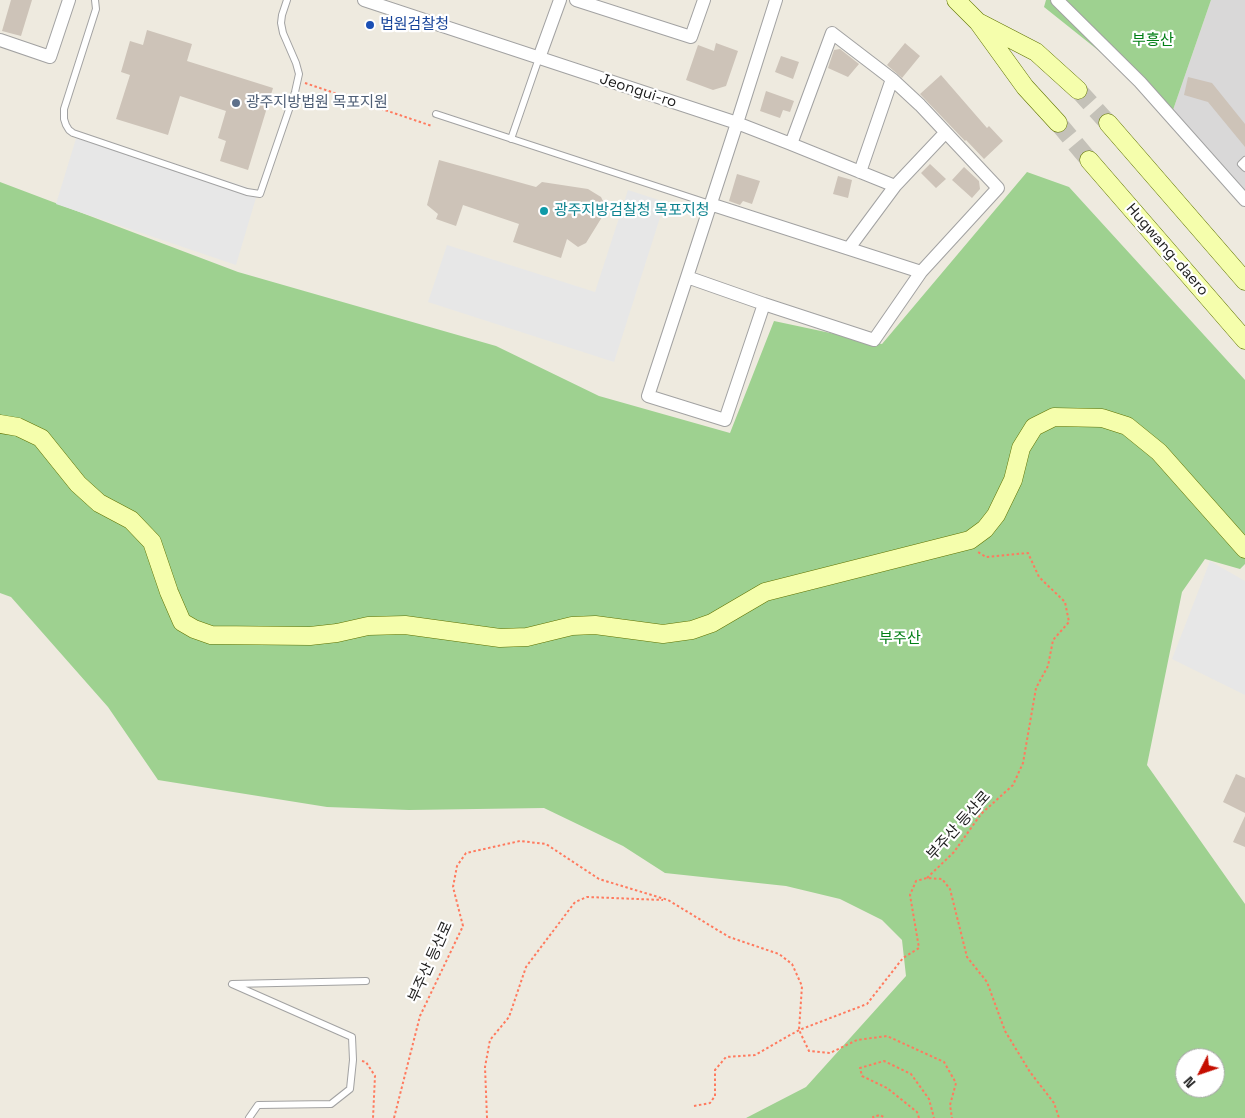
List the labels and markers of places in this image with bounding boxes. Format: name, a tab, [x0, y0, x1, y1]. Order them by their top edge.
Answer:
place label: 법원검찰청	[380, 16, 449, 34]
marker: 법원검찰청	[364, 19, 376, 31]
place label: 광주지방법원 목포지원	[246, 94, 388, 112]
marker: 광주지방법원 목포지원	[230, 97, 242, 109]
place label: 광주지방검찰청 목포지청	[554, 202, 710, 220]
marker: 광주지방검찰청 목포지청	[538, 205, 550, 217]

